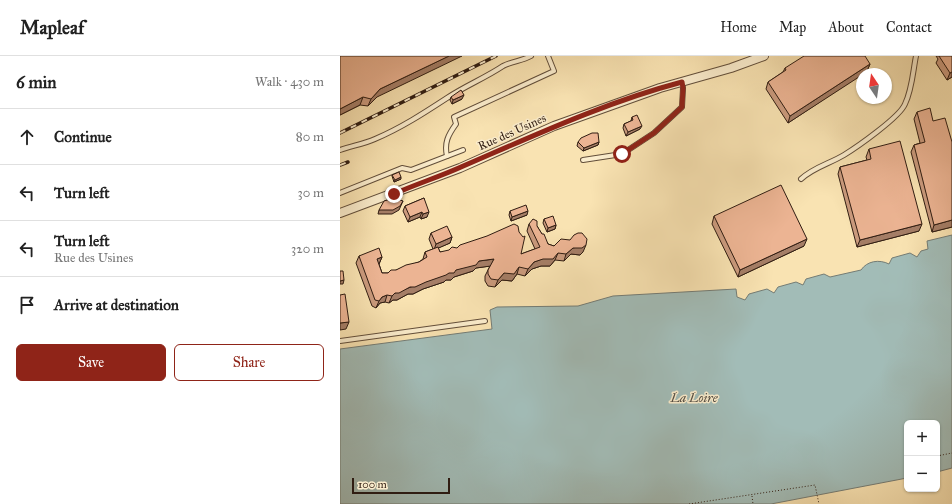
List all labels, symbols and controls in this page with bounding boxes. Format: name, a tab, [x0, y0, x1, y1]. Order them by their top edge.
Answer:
text: Mapleaf	[20, 16, 84, 39]
text: Home	[720, 19, 757, 36]
text: Map	[779, 19, 806, 36]
text: About	[828, 19, 864, 36]
text: Contact	[886, 19, 932, 36]
north arrow	[856, 68, 892, 104]
text: 6 min	[16, 72, 57, 93]
text: Walk · 430 m	[255, 74, 324, 90]
street label: Rue des Usines	[476, 111, 548, 153]
icon: ahead	[16, 126, 38, 148]
text: Continue	[54, 128, 112, 146]
text: 80 m	[296, 129, 324, 145]
route start	[613, 145, 631, 163]
icon: left	[16, 182, 38, 204]
text: Turn left	[54, 184, 110, 202]
text: 30 m	[298, 185, 324, 201]
route end	[385, 185, 403, 203]
text: Turn left	[54, 232, 110, 250]
icon: left	[16, 238, 38, 260]
text: 320 m	[291, 241, 324, 257]
text: Rue des Usines	[54, 250, 133, 266]
icon: arrive	[16, 294, 38, 316]
text: Arrive at destination	[54, 296, 179, 314]
button: Save	[16, 344, 166, 381]
button: Share	[174, 344, 324, 381]
water label: La Loire	[670, 390, 719, 406]
map controls	[904, 420, 940, 492]
button: +	[904, 420, 940, 456]
button: −	[904, 456, 940, 492]
scale bar	[352, 476, 450, 495]
text: 100 m	[358, 478, 387, 491]

